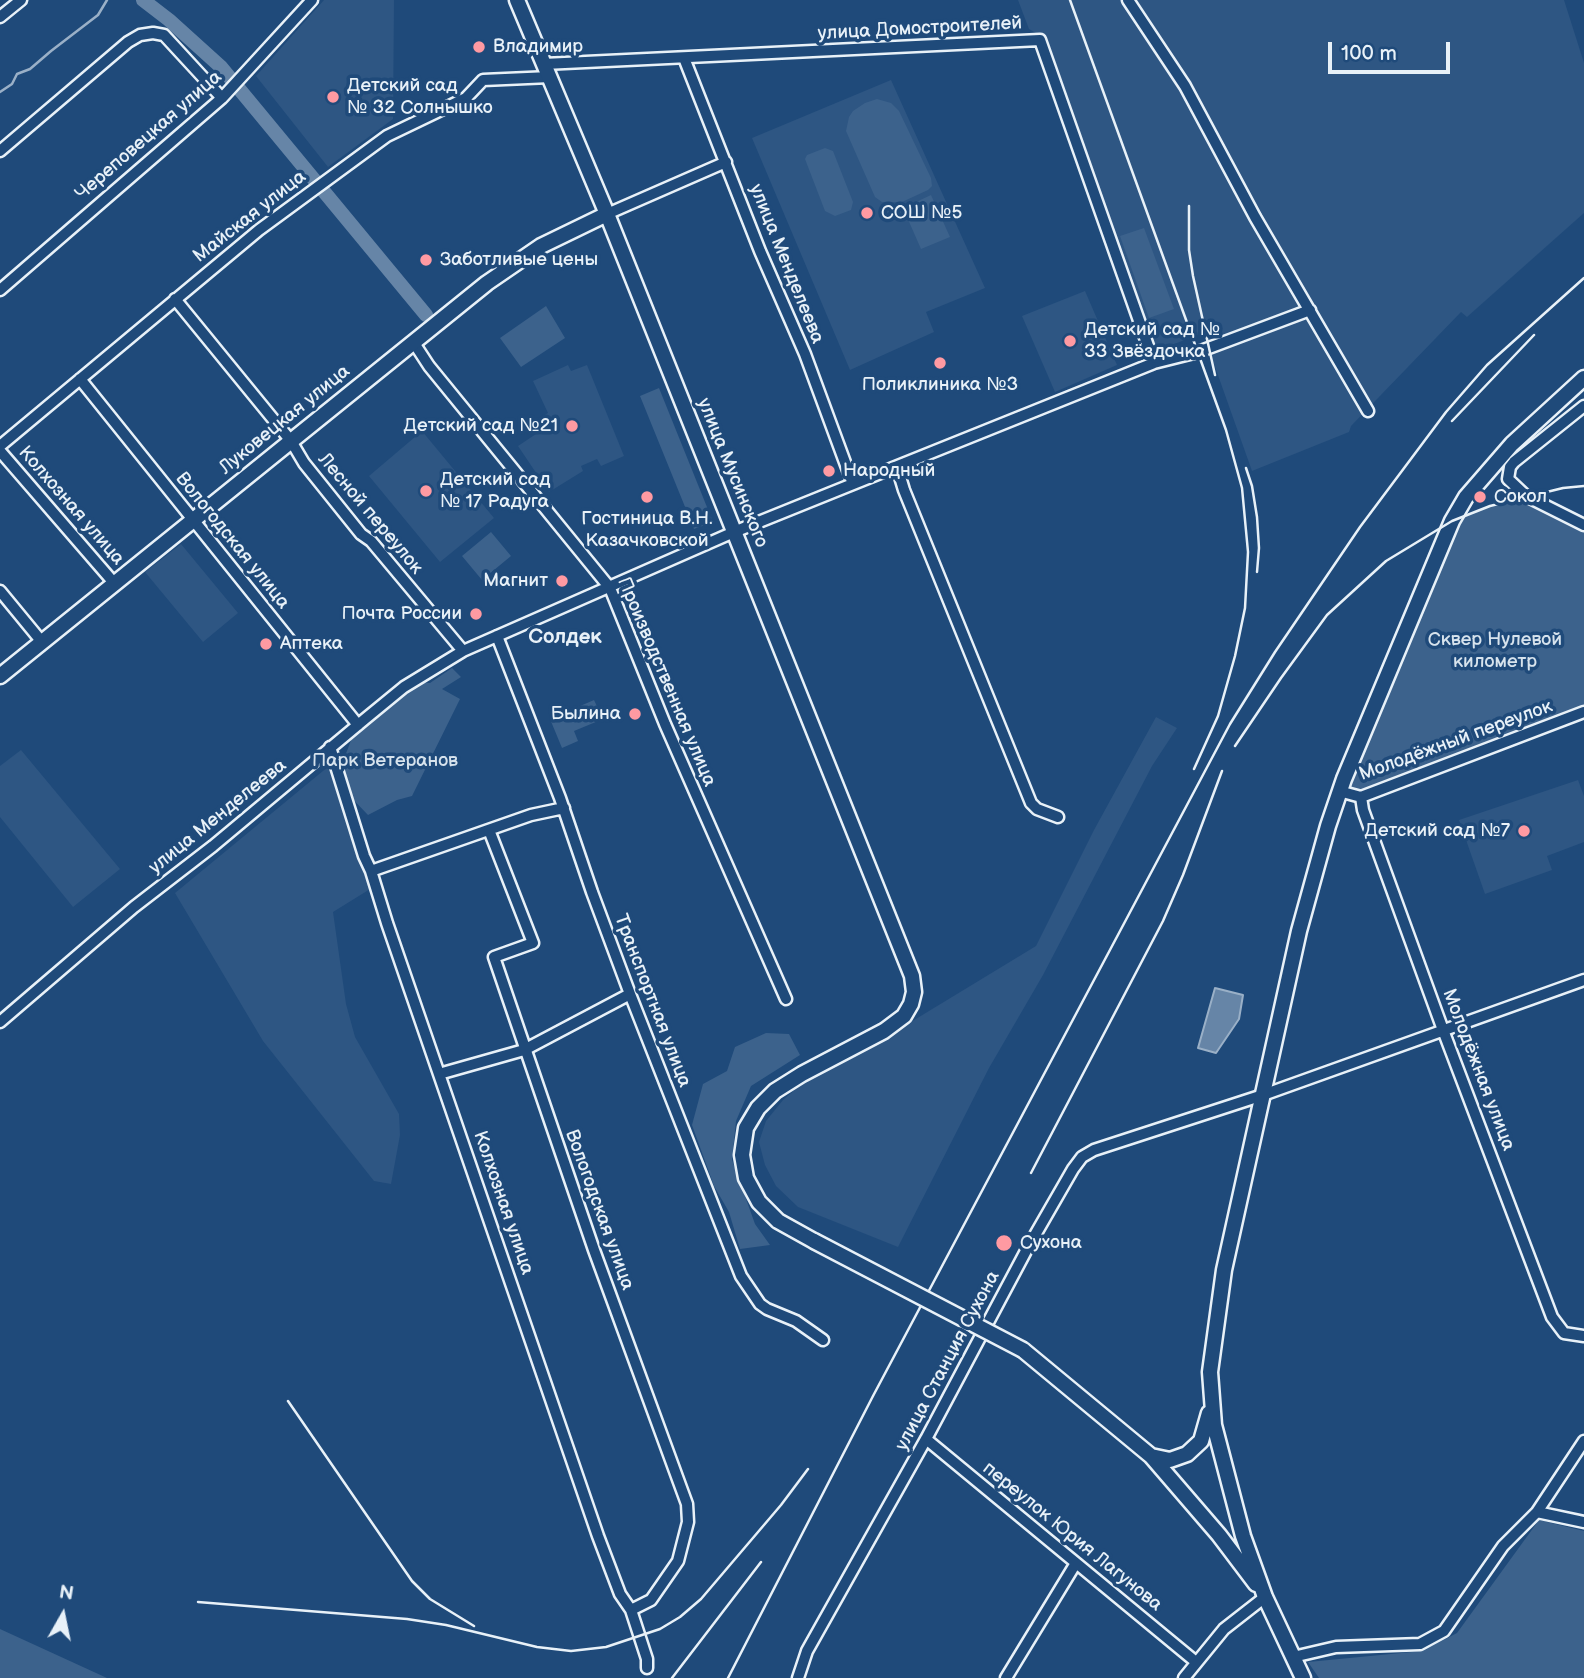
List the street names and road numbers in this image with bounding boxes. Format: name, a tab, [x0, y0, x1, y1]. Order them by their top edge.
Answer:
street label: улица Домостроителей	[817, 12, 1023, 46]
street label: Череповецкая улица	[71, 66, 227, 206]
street label: Майская улица	[189, 166, 311, 268]
street label: улица Менделеева	[744, 181, 828, 347]
street label: Луковецкая улица	[215, 360, 355, 480]
street label: улица Мусинского	[692, 395, 772, 551]
street label: Колхозная улица	[13, 442, 129, 570]
street label: Лесной переулок	[313, 449, 427, 579]
street label: Вологодская улица	[170, 468, 294, 614]
street label: Производственная улица	[612, 574, 720, 790]
street label: Молодёжный переулок	[1356, 695, 1556, 787]
street label: улица Менделеева	[145, 755, 291, 879]
street label: Транспортная улица	[608, 911, 696, 1091]
street label: Молодёжная улица	[1437, 986, 1519, 1154]
street label: Вологодская улица	[559, 1127, 639, 1293]
street label: Колхозная улица	[468, 1128, 538, 1278]
street label: улица Станция Сухона	[891, 1267, 1005, 1455]
street label: переулок Юрия Лагунова	[978, 1457, 1166, 1617]

